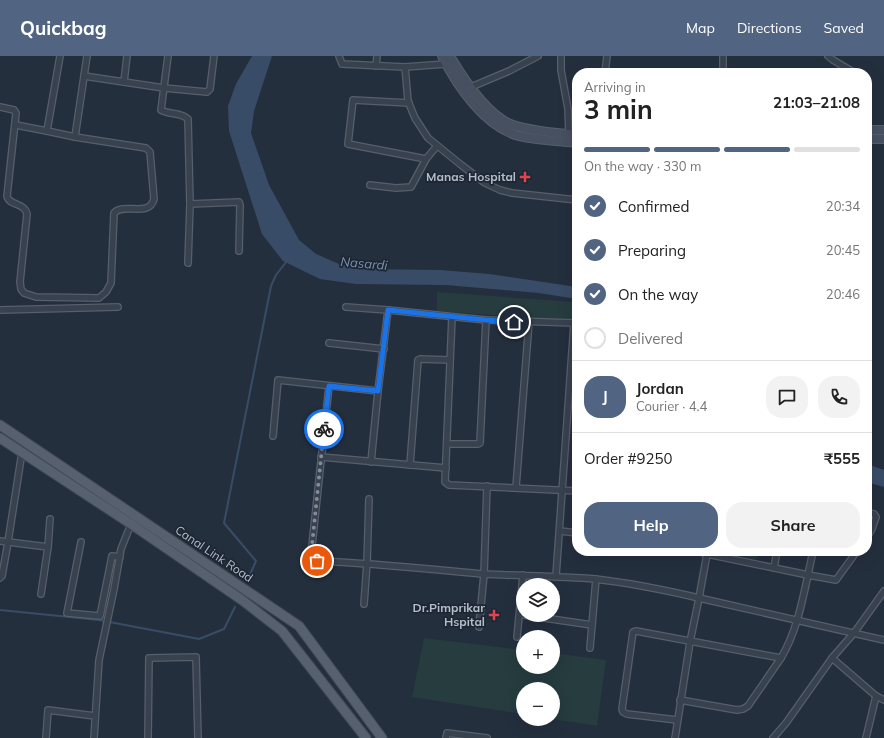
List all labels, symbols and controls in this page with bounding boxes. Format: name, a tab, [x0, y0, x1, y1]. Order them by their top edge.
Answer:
text: Quickbag	[20, 16, 107, 40]
text: Map	[686, 19, 715, 37]
text: Directions	[737, 19, 802, 37]
text: Saved	[824, 19, 864, 37]
text: Arriving in	[584, 79, 646, 95]
text: 3 min	[584, 93, 653, 126]
text: 21:03–21:08	[773, 93, 860, 112]
text: On the way · 330 m	[584, 158, 701, 174]
place label: Manas Hospital	[426, 169, 516, 184]
marker: Manas Hospital	[519, 171, 531, 183]
icon: check	[584, 195, 606, 217]
text: Confirmed	[618, 197, 689, 216]
text: 20:34	[826, 198, 860, 214]
icon: check	[584, 239, 606, 261]
text: Preparing	[618, 241, 686, 260]
text: 20:45	[826, 242, 860, 258]
water label: Nasardi	[340, 253, 389, 273]
icon: check	[584, 283, 606, 305]
text: On the way	[618, 285, 698, 304]
text: 20:46	[826, 286, 860, 302]
pin	[497, 305, 531, 339]
icon: home	[503, 311, 525, 333]
text: Delivered	[618, 329, 683, 348]
button: chat	[766, 376, 808, 418]
button: phone	[818, 376, 860, 418]
text: Jordan	[636, 379, 684, 398]
text: J	[602, 387, 608, 406]
text: Courier · 4.4	[636, 398, 707, 414]
courier	[304, 409, 344, 449]
icon: bike	[313, 418, 335, 440]
text: Order #9250	[584, 449, 672, 468]
text: ₹555	[824, 449, 860, 468]
button: Help	[584, 502, 718, 548]
button: Share	[726, 502, 860, 548]
street label: Canal Link Road	[173, 522, 256, 585]
pin	[300, 544, 334, 578]
icon: bag	[306, 550, 328, 572]
map controls	[516, 578, 560, 726]
button: layers	[516, 578, 560, 622]
place label: Dr.Pimprikar Hspital	[413, 600, 485, 629]
marker: Dr.Pimprikar Hspital	[488, 609, 500, 621]
button: +	[516, 630, 560, 674]
button: −	[516, 682, 560, 726]

